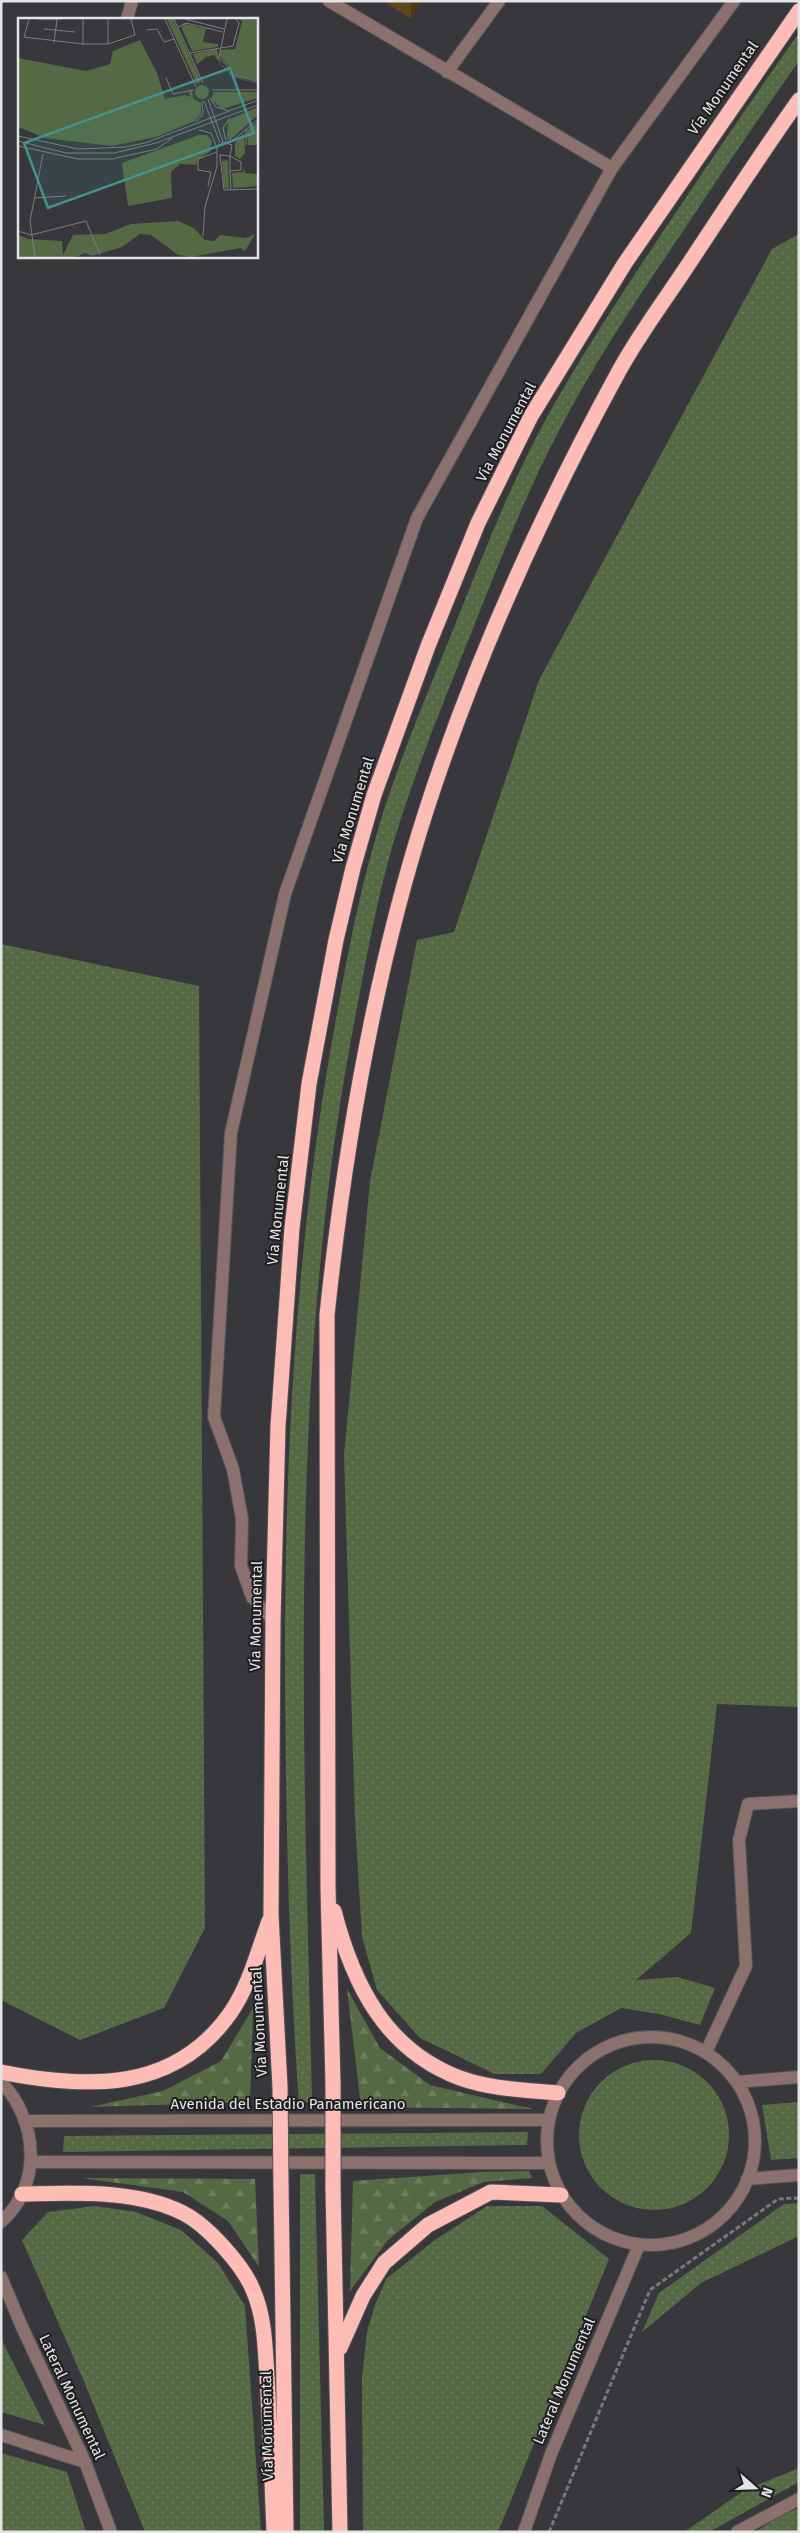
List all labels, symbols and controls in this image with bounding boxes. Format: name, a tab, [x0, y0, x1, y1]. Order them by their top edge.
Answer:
inset map	[18, 18, 258, 258]
street label: Vía Monumental	[684, 37, 762, 138]
street label: Vía Monumental	[472, 379, 540, 485]
street label: Vía Monumental	[328, 754, 378, 865]
street label: Vía Monumental	[263, 1154, 293, 1266]
street label: Vía Monumental	[246, 1560, 266, 1671]
street label: Vía Monumental	[247, 1966, 271, 2078]
street label: Avenida del Estadio Panamericano	[171, 2095, 405, 2113]
street label: Lateral Monumental	[529, 2314, 599, 2447]
street label: Lateral Monumental	[35, 2332, 109, 2463]
street label: Vía Monumental	[257, 2370, 277, 2481]
north arrow	[730, 2463, 780, 2513]
text: N	[757, 2485, 776, 2500]

